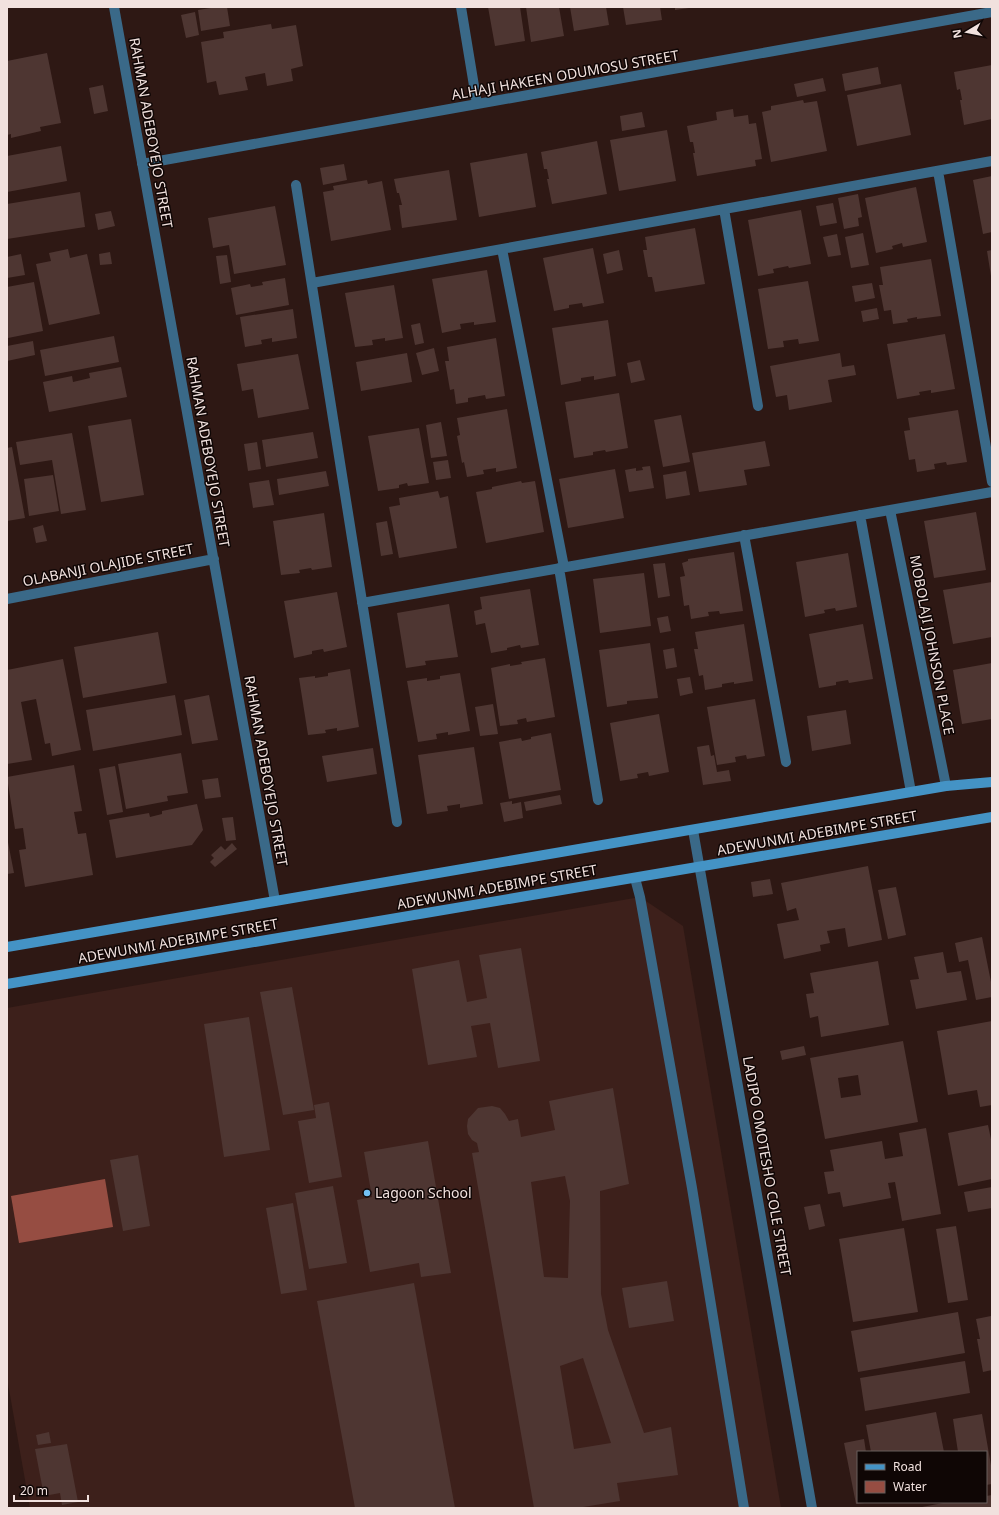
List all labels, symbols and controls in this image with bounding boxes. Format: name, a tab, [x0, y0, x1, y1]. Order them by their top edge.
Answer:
north arrow	[947, 12, 987, 52]
text: N	[948, 28, 965, 40]
street label: RAHMAN ADEBOYEJO STREET	[125, 36, 178, 230]
street label: ALHAJI HAKEEN ODUMOSU STREET	[450, 45, 680, 104]
street label: RAHMAN ADEBOYEJO STREET	[182, 355, 235, 549]
street label: OLABANJI OLAJIDE STREET	[21, 539, 195, 590]
street label: MOBOLAJI JOHNSON PLACE	[906, 553, 959, 736]
street label: RAHMAN ADEBOYEJO STREET	[240, 674, 293, 868]
street label: ADEWUNMI ADEBIMPE STREET	[715, 806, 919, 859]
street label: ADEWUNMI ADEBIMPE STREET	[395, 860, 599, 913]
street label: ADEWUNMI ADEBIMPE STREET	[76, 914, 280, 967]
street label: LADIPO OMOTESHO COLE STREET	[739, 1055, 796, 1277]
place label: Lagoon School	[375, 1183, 472, 1202]
marker: Lagoon School	[362, 1188, 372, 1198]
legend	[857, 1451, 987, 1503]
text: Road	[893, 1458, 922, 1475]
scale bar	[14, 1477, 88, 1503]
text: Water	[893, 1478, 927, 1495]
text: 20 m	[20, 1482, 48, 1499]

